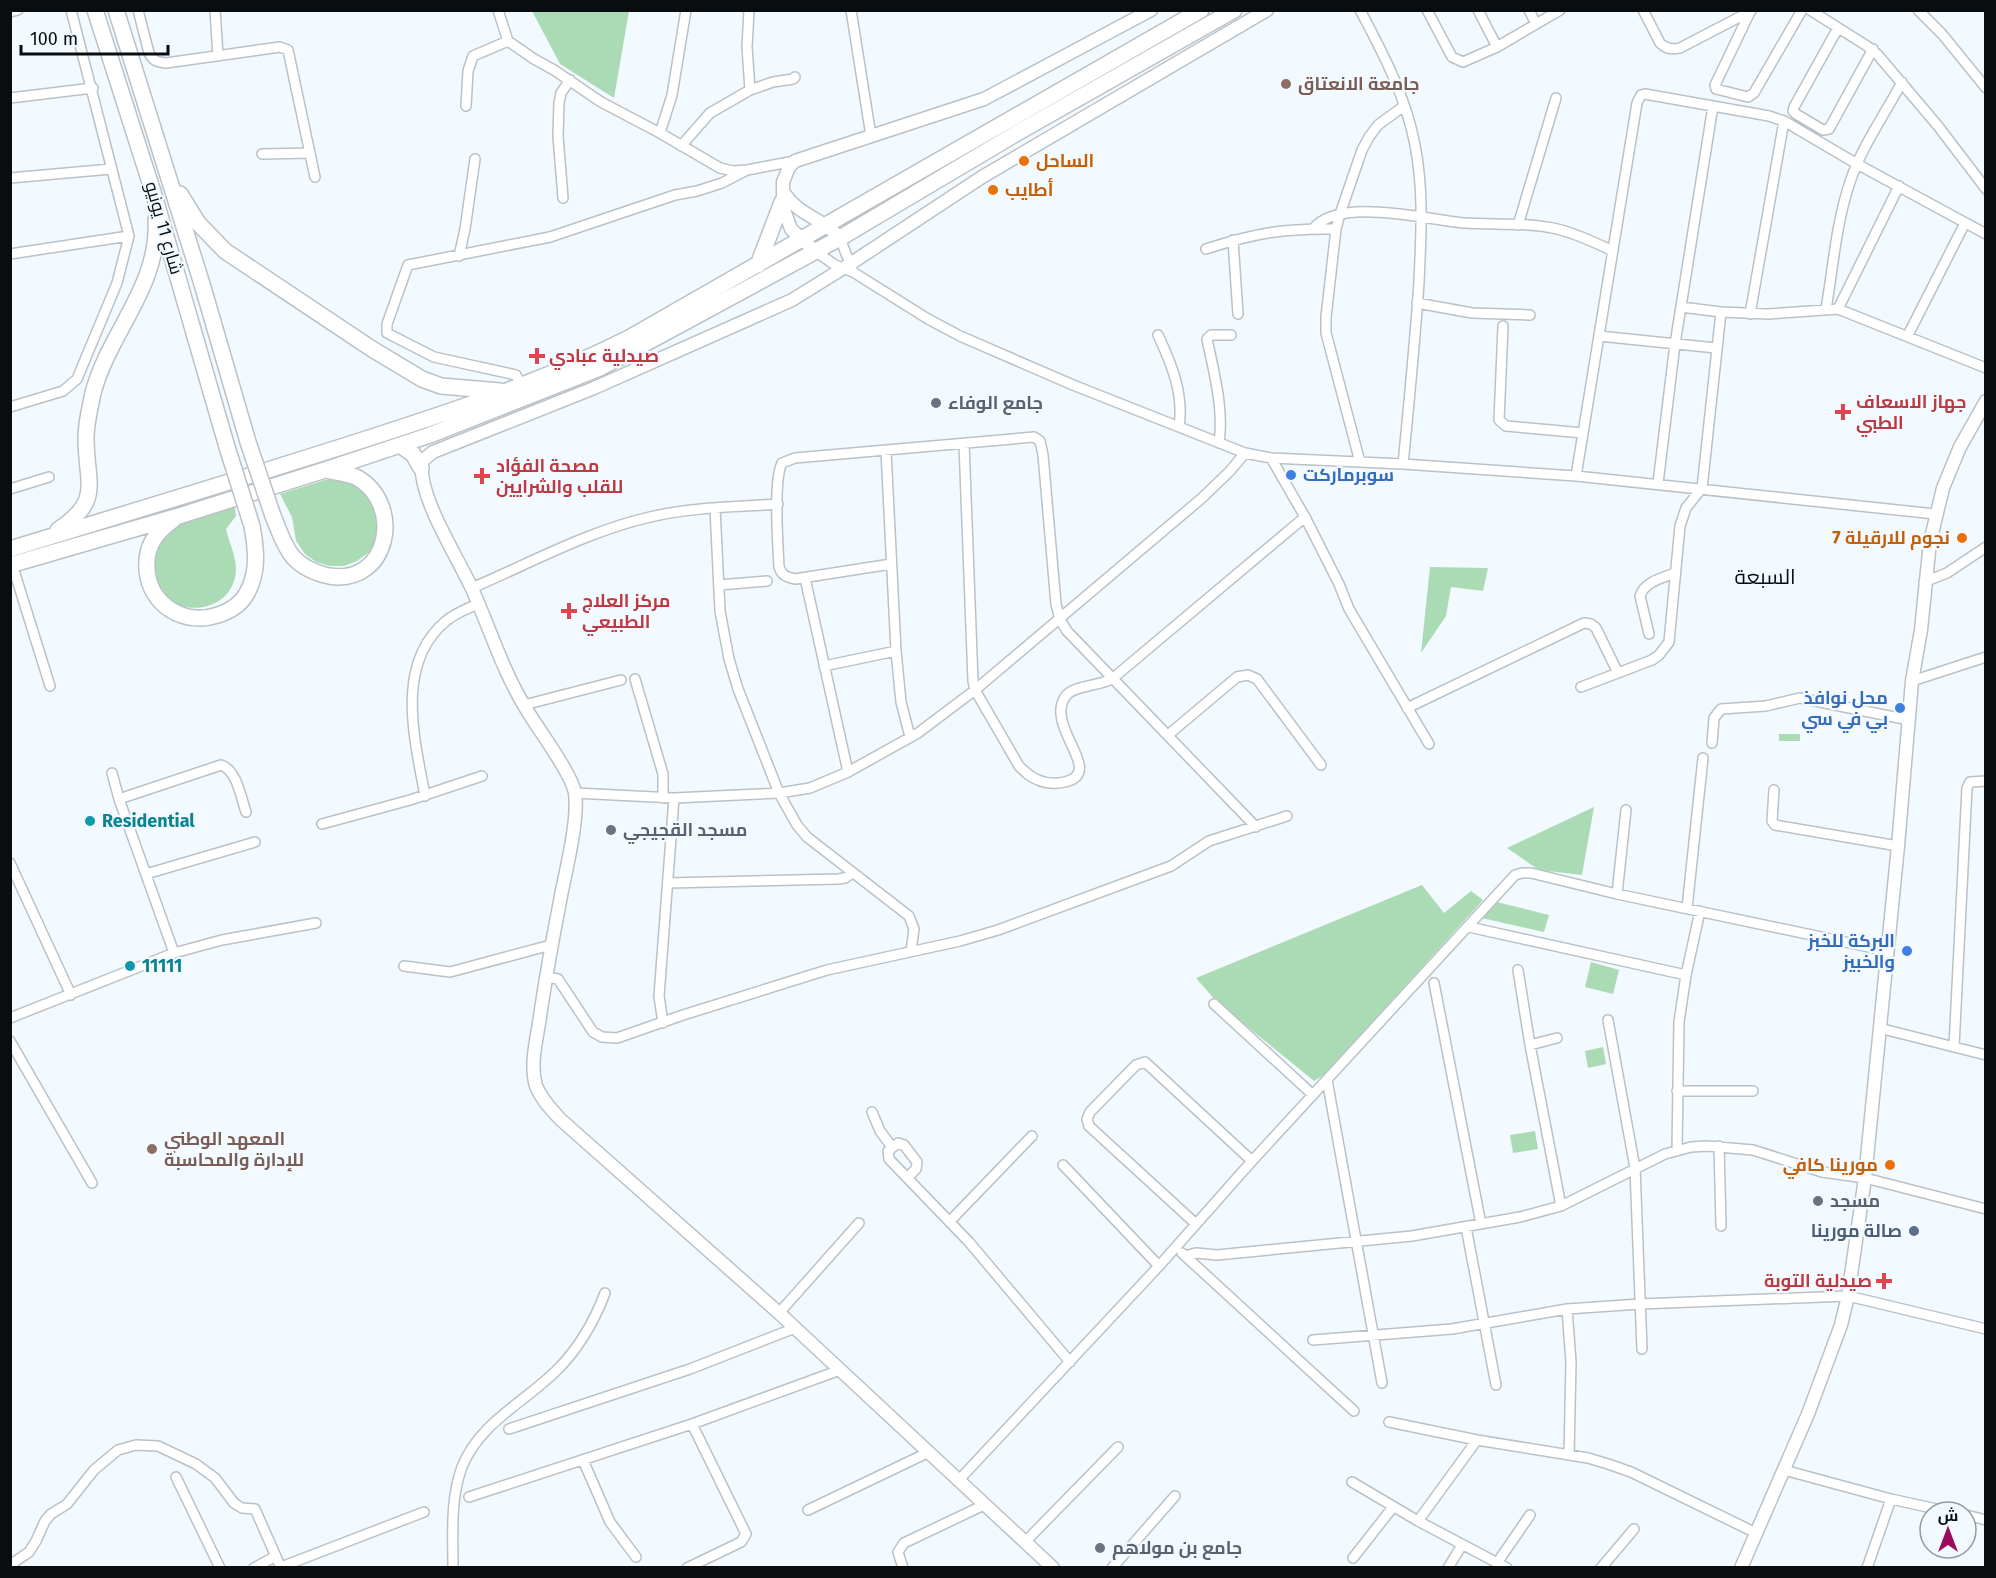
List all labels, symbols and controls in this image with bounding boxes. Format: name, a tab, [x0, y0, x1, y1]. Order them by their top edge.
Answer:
scale bar	[21, 18, 168, 56]
text: 100 m	[30, 28, 78, 50]
place label: جامعة الانعتاق	[1298, 73, 1420, 95]
marker: جامعة الانعتاق	[1279, 77, 1293, 91]
place label: الساحل	[1036, 150, 1094, 172]
marker: الساحل	[1017, 154, 1031, 168]
place label: أطايب	[1005, 177, 1053, 201]
street label: شارع 11 يونيو	[139, 179, 188, 277]
marker: أطايب	[986, 183, 1000, 197]
place label: صيدلية عبادي	[549, 345, 659, 370]
marker: صيدلية عبادي	[530, 349, 544, 363]
place label: جهاز الاسعاف الطبي	[1856, 391, 1966, 438]
place label: جامع الوفاء	[948, 392, 1043, 415]
marker: جامع الوفاء	[929, 396, 943, 410]
marker: جهاز الاسعاف الطبي	[1834, 403, 1852, 421]
place label: مصحة الفؤاد للقلب والشرايين	[496, 455, 623, 498]
place label: سوبرماركت	[1303, 464, 1394, 486]
marker: مصحة الفؤاد للقلب والشرايين	[473, 467, 491, 485]
marker: سوبرماركت	[1284, 468, 1298, 482]
place label: 7 نجوم للارقيلة	[1832, 527, 1950, 550]
marker: 7 نجوم للارقيلة	[1955, 531, 1969, 545]
district label: السبعة	[1734, 564, 1796, 590]
place label: مركز العلاج الطبيعي	[582, 590, 670, 637]
marker: مركز العلاج الطبيعي	[560, 602, 578, 620]
place label: محل نوافذ بي في سي	[1801, 687, 1888, 734]
marker: محل نوافذ بي في سي	[1893, 701, 1907, 715]
place label: Residential	[102, 810, 195, 832]
marker: Residential	[83, 814, 97, 828]
place label: مسجد القجيجي	[623, 819, 747, 845]
marker: مسجد القجيجي	[604, 823, 618, 837]
place label: البركة للخبز والخبيز	[1807, 930, 1895, 973]
marker: البركة للخبز والخبيز	[1900, 944, 1914, 958]
place label: 11111	[142, 955, 182, 977]
marker: 11111	[123, 959, 137, 973]
place label: المعهد الوطني للإدارة والمحاسبة	[164, 1128, 304, 1172]
marker: المعهد الوطني للإدارة والمحاسبة	[145, 1142, 159, 1156]
place label: مورينا كافي	[1783, 1154, 1878, 1180]
marker: مورينا كافي	[1883, 1158, 1897, 1172]
place label: مسجد	[1830, 1190, 1880, 1212]
marker: مسجد	[1811, 1194, 1825, 1208]
place label: صالة مورينا	[1811, 1220, 1902, 1242]
marker: صالة مورينا	[1907, 1224, 1921, 1238]
place label: صيدلية التوبة	[1764, 1270, 1872, 1292]
marker: صيدلية التوبة	[1877, 1274, 1891, 1288]
north arrow	[1918, 1500, 1978, 1560]
text: ش	[1938, 1506, 1958, 1525]
place label: جامع بن مولاهم	[1112, 1537, 1242, 1560]
marker: جامع بن مولاهم	[1093, 1541, 1107, 1555]

